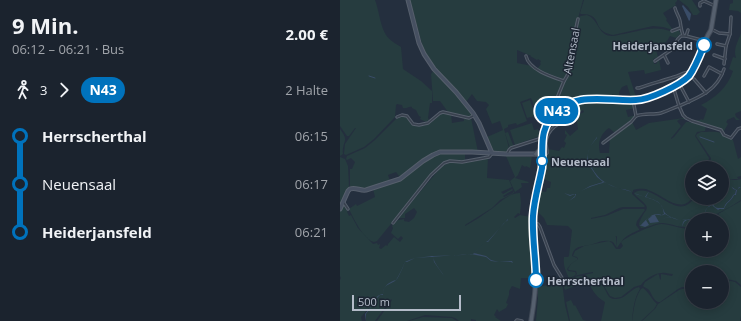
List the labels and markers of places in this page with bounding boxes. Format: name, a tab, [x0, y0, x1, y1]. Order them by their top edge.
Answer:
marker: Heiderjansfeld	[696, 37, 712, 53]
place label: Heiderjansfeld	[612, 38, 693, 53]
place label: Neuensaal	[551, 154, 610, 169]
marker: Neuensaal	[536, 155, 548, 167]
marker: Herrscherthal	[528, 272, 544, 288]
place label: Herrscherthal	[547, 273, 624, 288]

